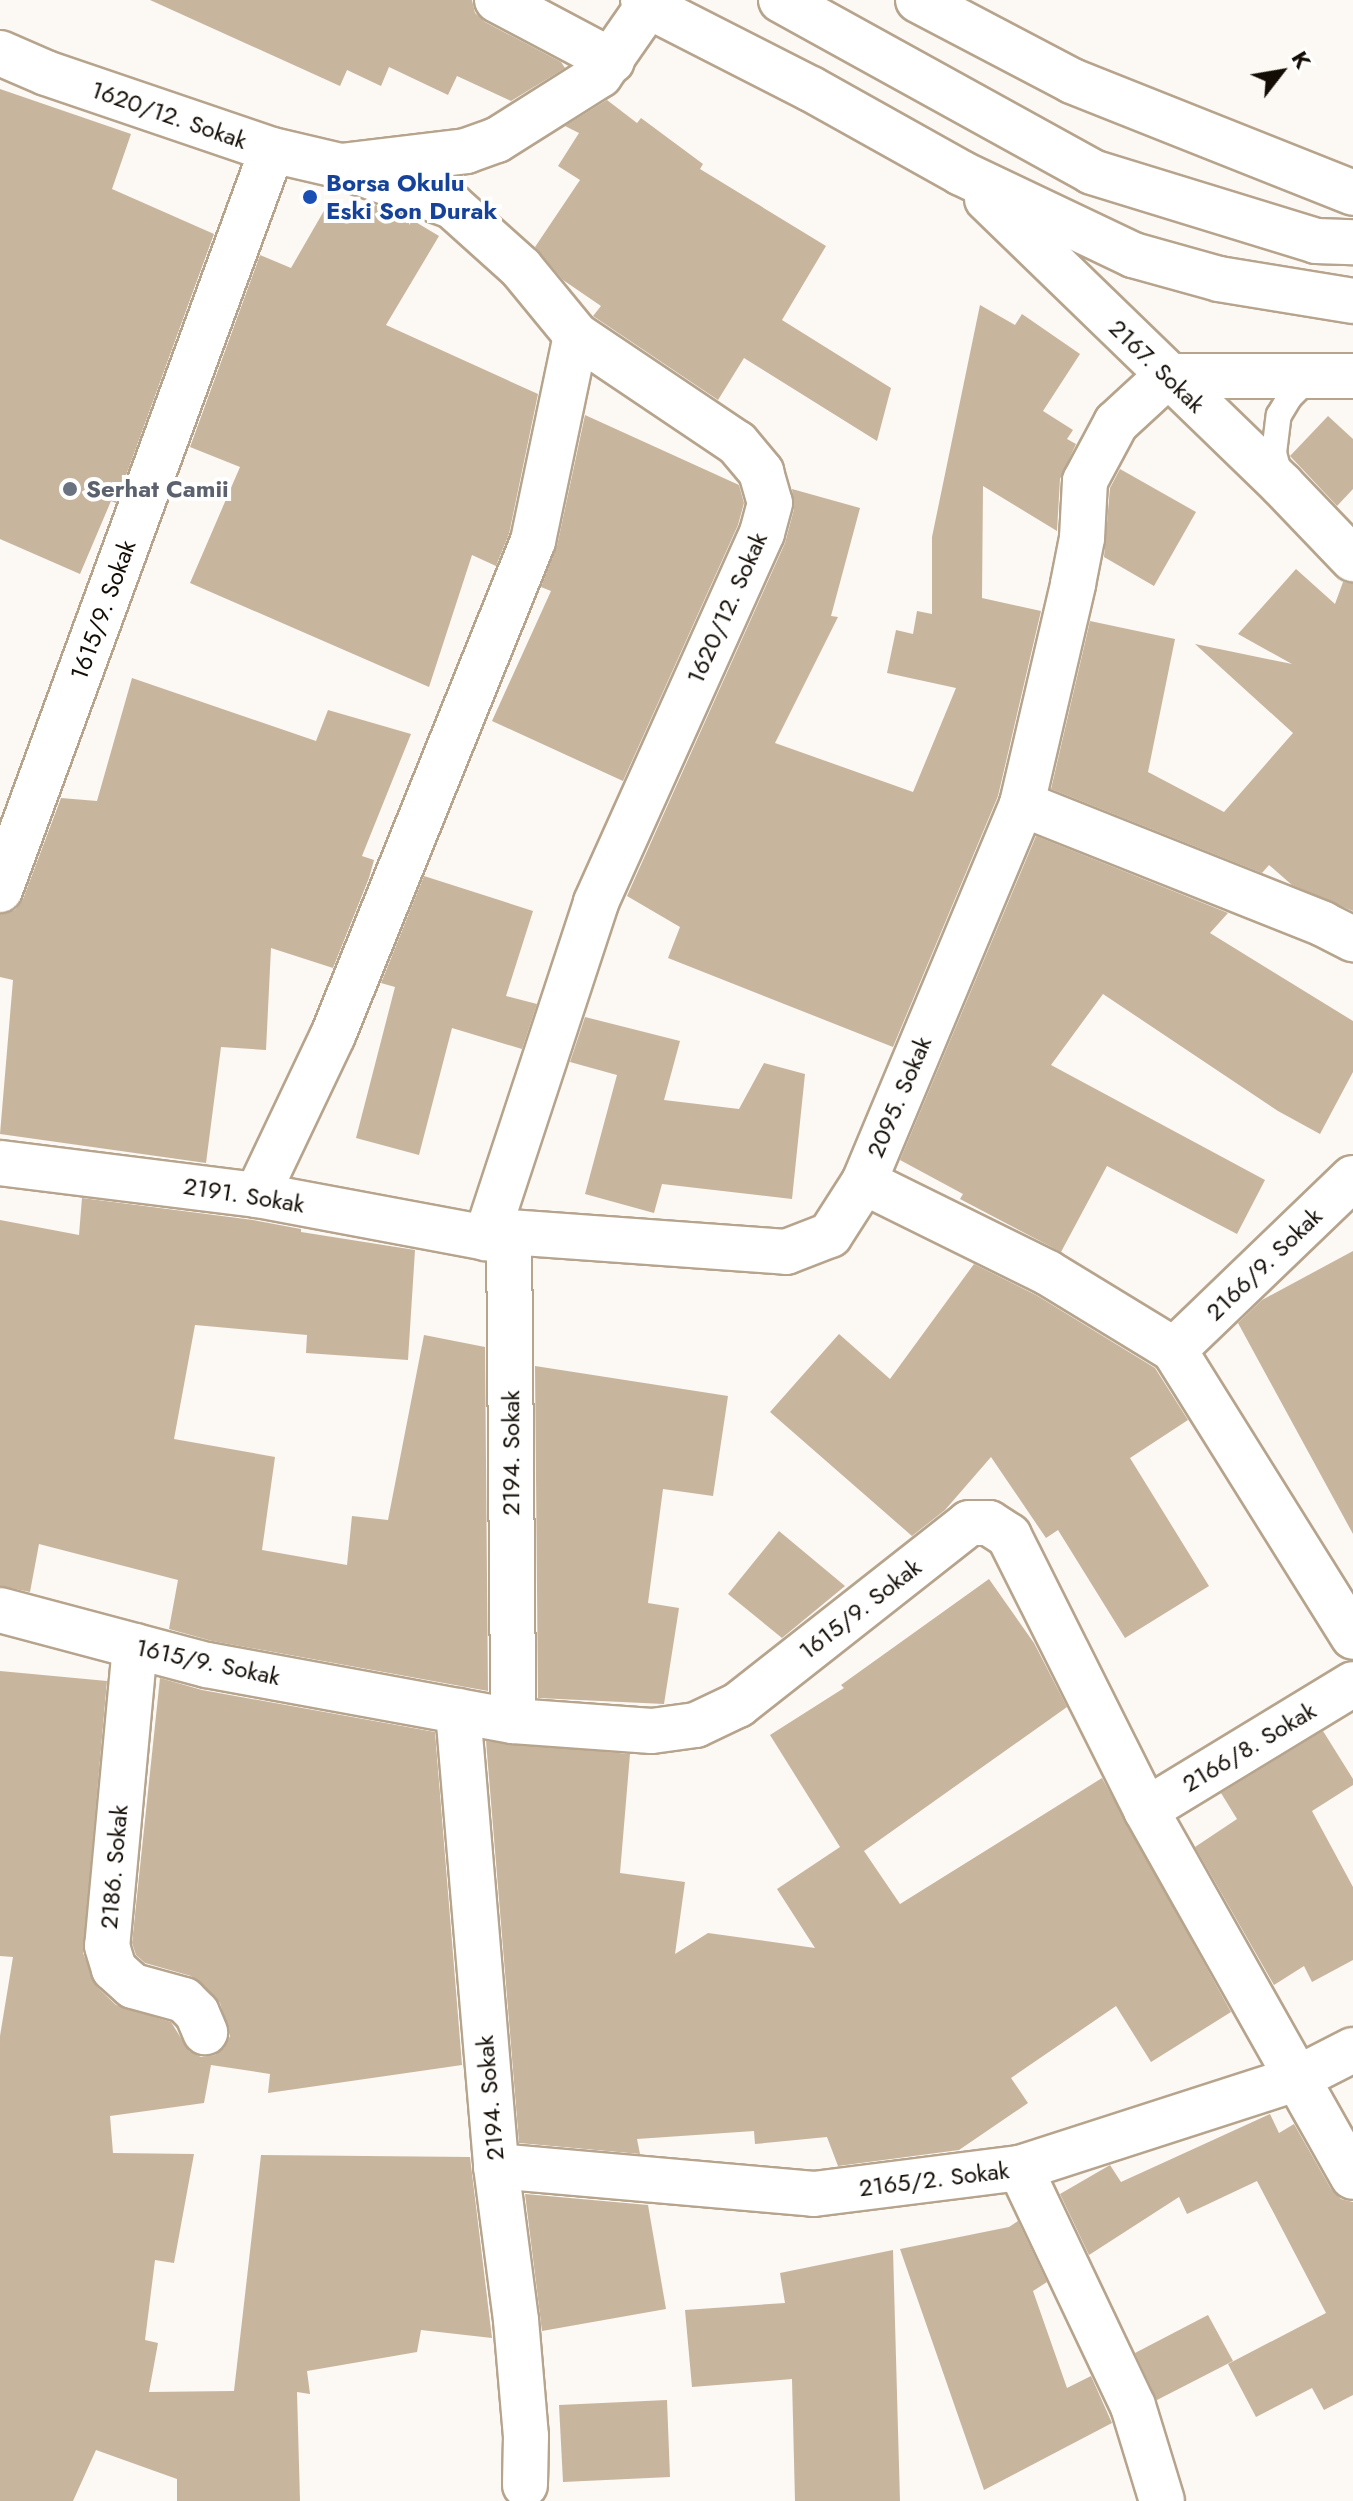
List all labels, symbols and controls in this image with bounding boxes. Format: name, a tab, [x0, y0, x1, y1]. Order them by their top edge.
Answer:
north arrow	[1241, 32, 1321, 112]
text: K	[1284, 45, 1319, 74]
street label: 1620/12. Sokak	[87, 75, 251, 155]
place label: Borsa Okulu Eski Son Durak	[326, 169, 497, 225]
marker: Borsa Okulu Eski Son Durak	[301, 188, 319, 206]
street label: 2167. Sokak	[1103, 313, 1211, 419]
place label: Serhat Camii	[86, 475, 229, 503]
marker: Serhat Camii	[61, 480, 79, 498]
street label: 1620/12. Sokak	[681, 528, 773, 688]
street label: 1615/9. Sokak	[64, 536, 142, 684]
street label: 2095. Sokak	[861, 1032, 937, 1162]
street label: 2191. Sokak	[181, 1171, 307, 1219]
street label: 2166/9. Sokak	[1200, 1202, 1328, 1326]
street label: 2194. Sokak	[497, 1390, 525, 1516]
street label: 1615/9. Sokak	[793, 1552, 927, 1666]
street label: 1615/9. Sokak	[133, 1633, 283, 1691]
street label: 2166/8. Sokak	[1177, 1696, 1321, 1798]
street label: 2186. Sokak	[94, 1804, 134, 1930]
street label: 2194. Sokak	[470, 2034, 510, 2162]
street label: 2165/2. Sokak	[857, 2155, 1011, 2203]

